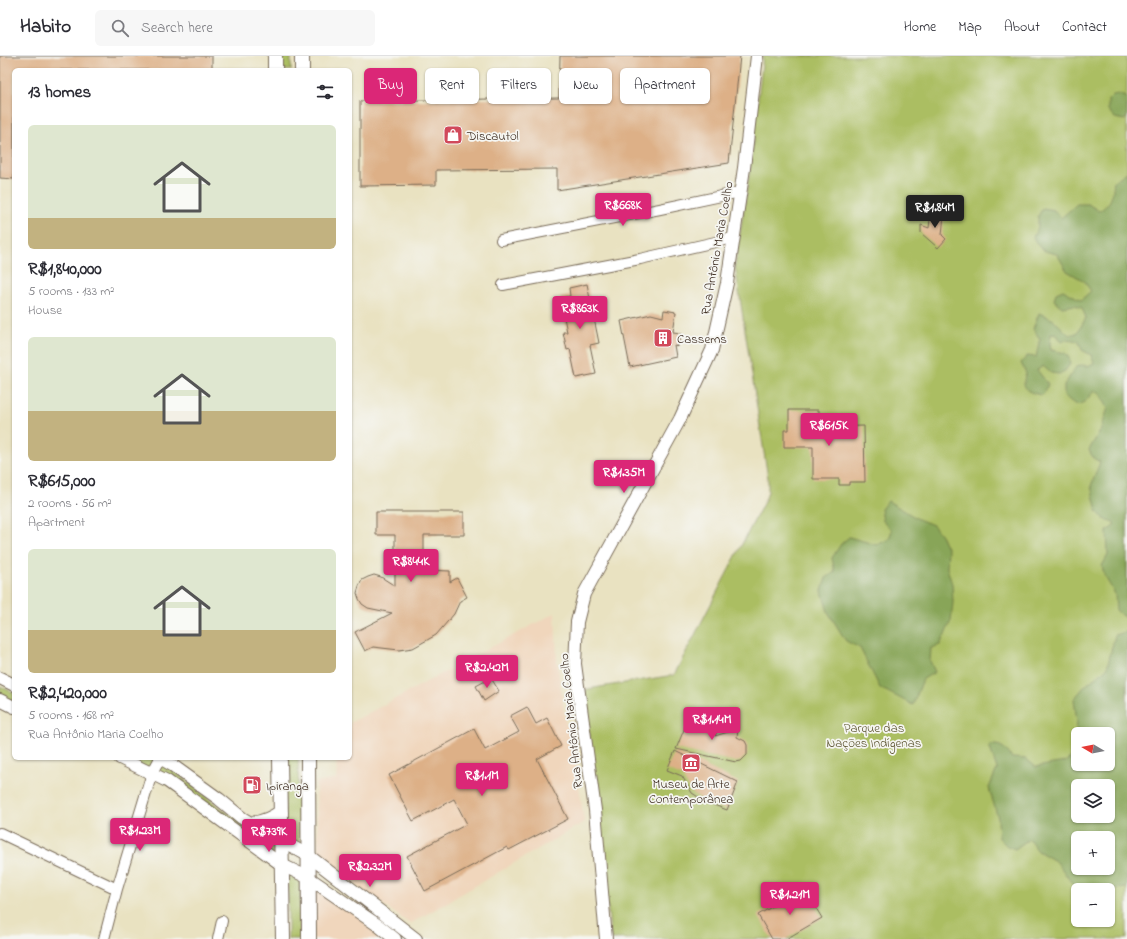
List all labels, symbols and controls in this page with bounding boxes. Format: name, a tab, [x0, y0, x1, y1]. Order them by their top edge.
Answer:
search box	[95, 10, 375, 46]
text: Habito	[20, 14, 71, 41]
icon: search	[109, 17, 131, 39]
text: Search here	[141, 17, 213, 39]
text: Home	[904, 17, 936, 38]
text: Map	[958, 17, 982, 38]
text: About	[1004, 17, 1040, 38]
text: Contact	[1062, 17, 1107, 38]
chip: Buy	[364, 68, 417, 104]
chip: Rent	[425, 68, 479, 104]
chip: Filters	[487, 68, 551, 104]
chip: New	[559, 68, 612, 104]
chip: Apartment	[620, 68, 710, 104]
text: 13 homes	[28, 80, 91, 105]
icon: filters	[314, 81, 336, 103]
shop icon: Discautol	[442, 124, 464, 146]
place label: Discautol	[466, 127, 519, 146]
icon: home	[146, 151, 218, 223]
street label: Rua Antônio Maria Coelho	[696, 180, 739, 317]
pin: R$668K	[590, 193, 656, 227]
pin: R$1.84M	[898, 195, 972, 229]
text: R$668K	[604, 196, 642, 215]
text: R$1.84M	[915, 198, 955, 217]
text: R$1,840,000	[28, 257, 102, 282]
text: 5 rooms · 133 m²	[28, 282, 114, 301]
pin: R$863K	[547, 296, 613, 330]
text: R$863K	[561, 299, 599, 318]
text: House	[28, 301, 62, 320]
building icon: Cassems	[652, 327, 674, 349]
place label: Cassems	[677, 330, 727, 349]
icon: home	[146, 363, 218, 435]
pin: R$615K	[796, 413, 862, 447]
text: R$615K	[810, 416, 848, 435]
pin: R$1.35M	[587, 460, 661, 494]
text: R$1.35M	[603, 463, 645, 482]
text: R$615,000	[28, 469, 95, 494]
text: 2 rooms · 56 m²	[28, 494, 112, 513]
text: Apartment	[28, 513, 85, 532]
pin: R$844K	[378, 549, 444, 583]
text: R$844K	[393, 552, 429, 571]
icon: home	[146, 575, 218, 647]
street label: Rua Antônio Maria Coelho	[555, 652, 588, 789]
pin: R$2.42M	[450, 655, 524, 689]
text: R$2.42M	[465, 658, 509, 677]
text: R$2,420,000	[28, 681, 107, 706]
text: 5 rooms · 168 m²	[28, 706, 114, 725]
pin: R$1.14M	[675, 707, 749, 741]
text: R$1.14M	[692, 710, 732, 729]
park label: Parque das Nações Indígenas	[827, 719, 922, 754]
text: Rua Antônio Maria Coelho	[28, 725, 164, 744]
north arrow	[1071, 727, 1115, 771]
map controls	[1071, 727, 1115, 927]
museum icon: Museu de Arte Contemporânea	[680, 752, 702, 774]
pin: R$1.1M	[449, 763, 515, 797]
text: R$1.1M	[465, 766, 499, 785]
fuel station icon: Ipiranga	[241, 774, 263, 796]
place label: Museu de Arte Contemporânea	[649, 775, 733, 809]
place label: Ipiranga	[266, 777, 309, 797]
button: layers	[1071, 779, 1115, 823]
pin: R$1.23M	[103, 818, 177, 852]
pin: R$739K	[236, 819, 302, 853]
text: R$1.23M	[119, 821, 161, 840]
text: R$739K	[251, 822, 287, 841]
button: +	[1071, 831, 1115, 875]
pin: R$2.32M	[333, 854, 407, 888]
text: R$2.32M	[348, 857, 392, 876]
pin: R$1.21M	[753, 882, 827, 916]
button: −	[1071, 883, 1115, 927]
text: R$1.21M	[770, 885, 810, 904]

